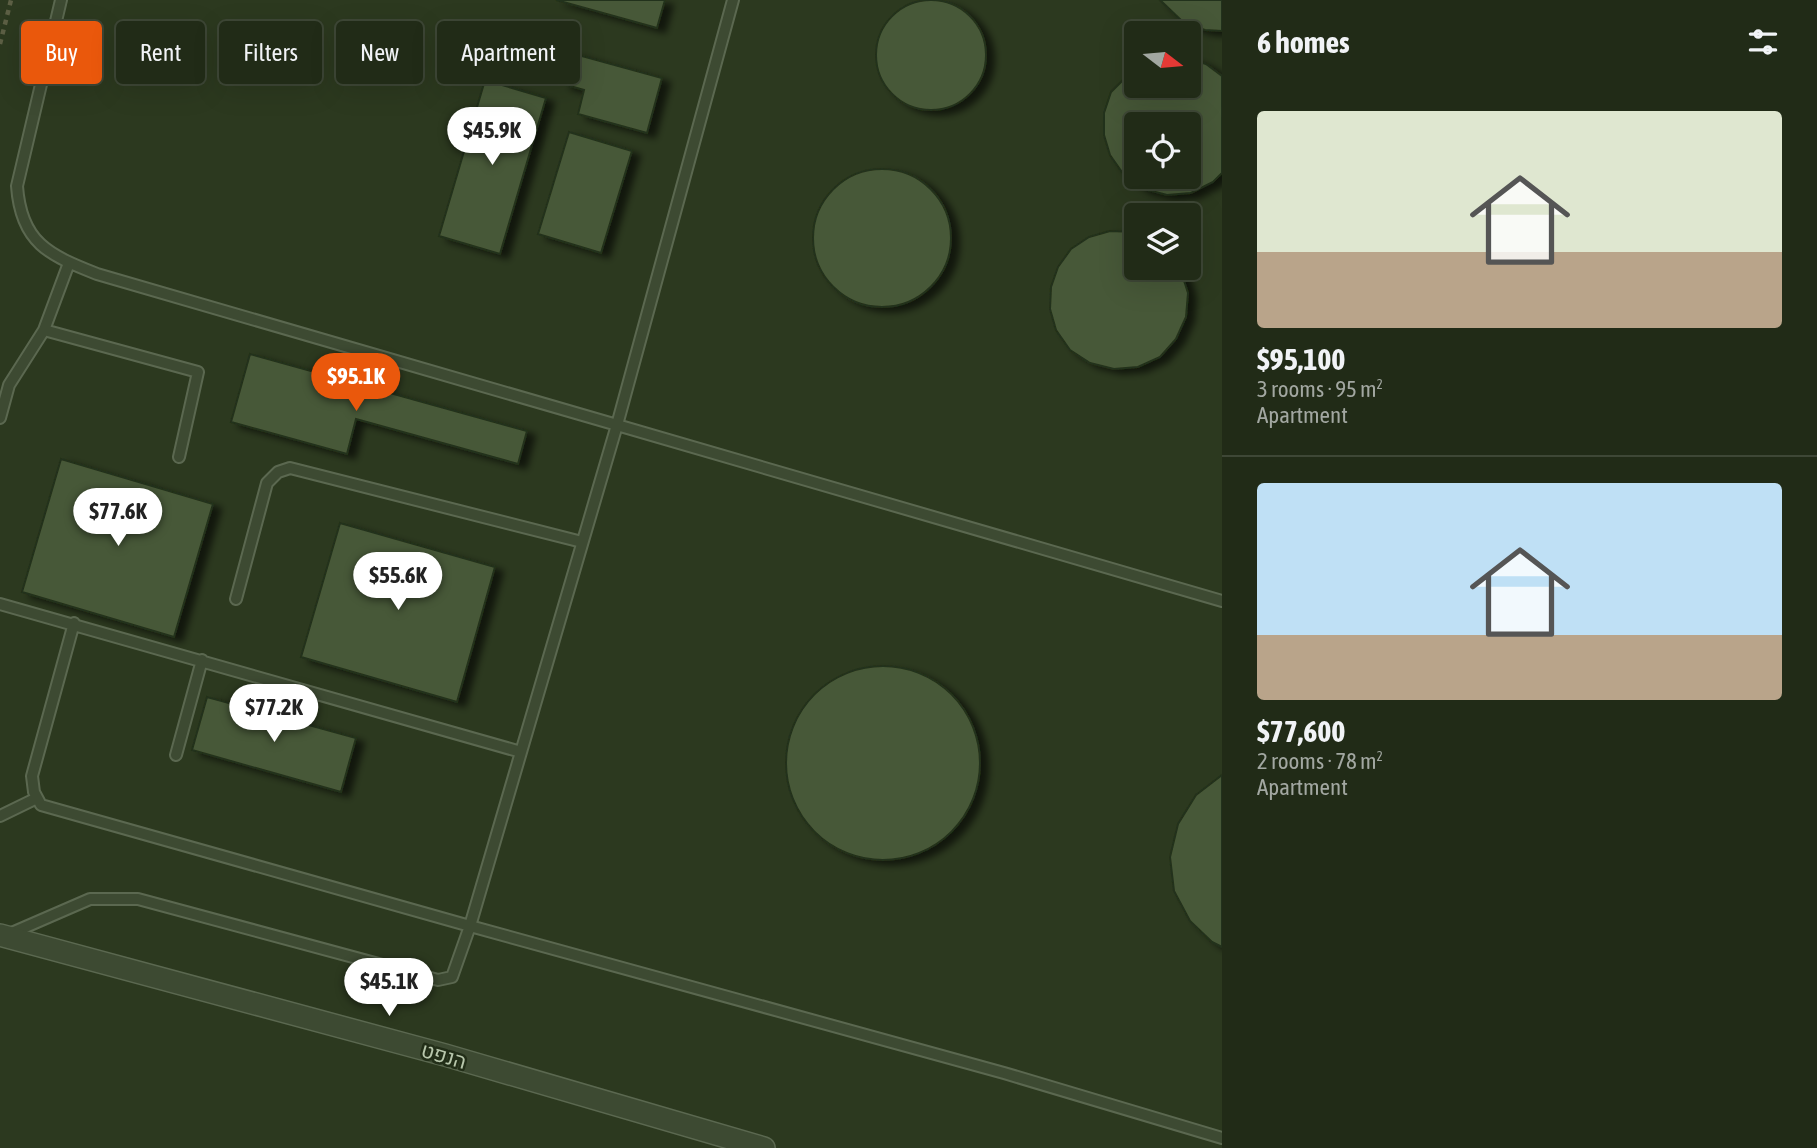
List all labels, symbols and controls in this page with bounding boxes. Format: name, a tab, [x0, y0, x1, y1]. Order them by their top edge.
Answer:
chip: Buy	[21, 21, 102, 84]
chip: Rent	[116, 21, 205, 84]
chip: Filters	[219, 21, 322, 84]
chip: New	[336, 21, 423, 84]
chip: Apartment	[437, 21, 580, 84]
north arrow	[1124, 21, 1200, 98]
map controls	[1124, 21, 1201, 280]
icon: filters	[1744, 23, 1782, 61]
text: 6 homes	[1257, 25, 1350, 59]
pin: $45.9K	[435, 108, 549, 167]
button: locate	[1124, 112, 1201, 189]
text: $45.9K	[463, 117, 521, 143]
icon: home	[1457, 157, 1583, 283]
button: layers	[1124, 203, 1201, 280]
text: $95,100	[1257, 342, 1345, 376]
pin: $95.1K	[299, 354, 413, 413]
text: $95.1K	[327, 363, 385, 389]
text: 3 rooms · 95 m²	[1257, 376, 1383, 402]
text: Apartment	[1257, 402, 1348, 428]
pin: $77.6K	[61, 489, 175, 548]
text: $77.6K	[89, 498, 147, 524]
icon: home	[1457, 529, 1583, 655]
pin: $55.6K	[341, 552, 455, 612]
text: $55.6K	[369, 562, 427, 588]
pin: $77.2K	[217, 684, 331, 744]
text: $77.2K	[245, 694, 303, 720]
text: $77,600	[1257, 714, 1345, 748]
text: 2 rooms · 78 m²	[1257, 748, 1383, 774]
text: Apartment	[1257, 774, 1348, 800]
pin: $45.1K	[332, 958, 446, 1018]
text: $45.1K	[360, 968, 418, 994]
street label: הנפט	[419, 1037, 469, 1073]

